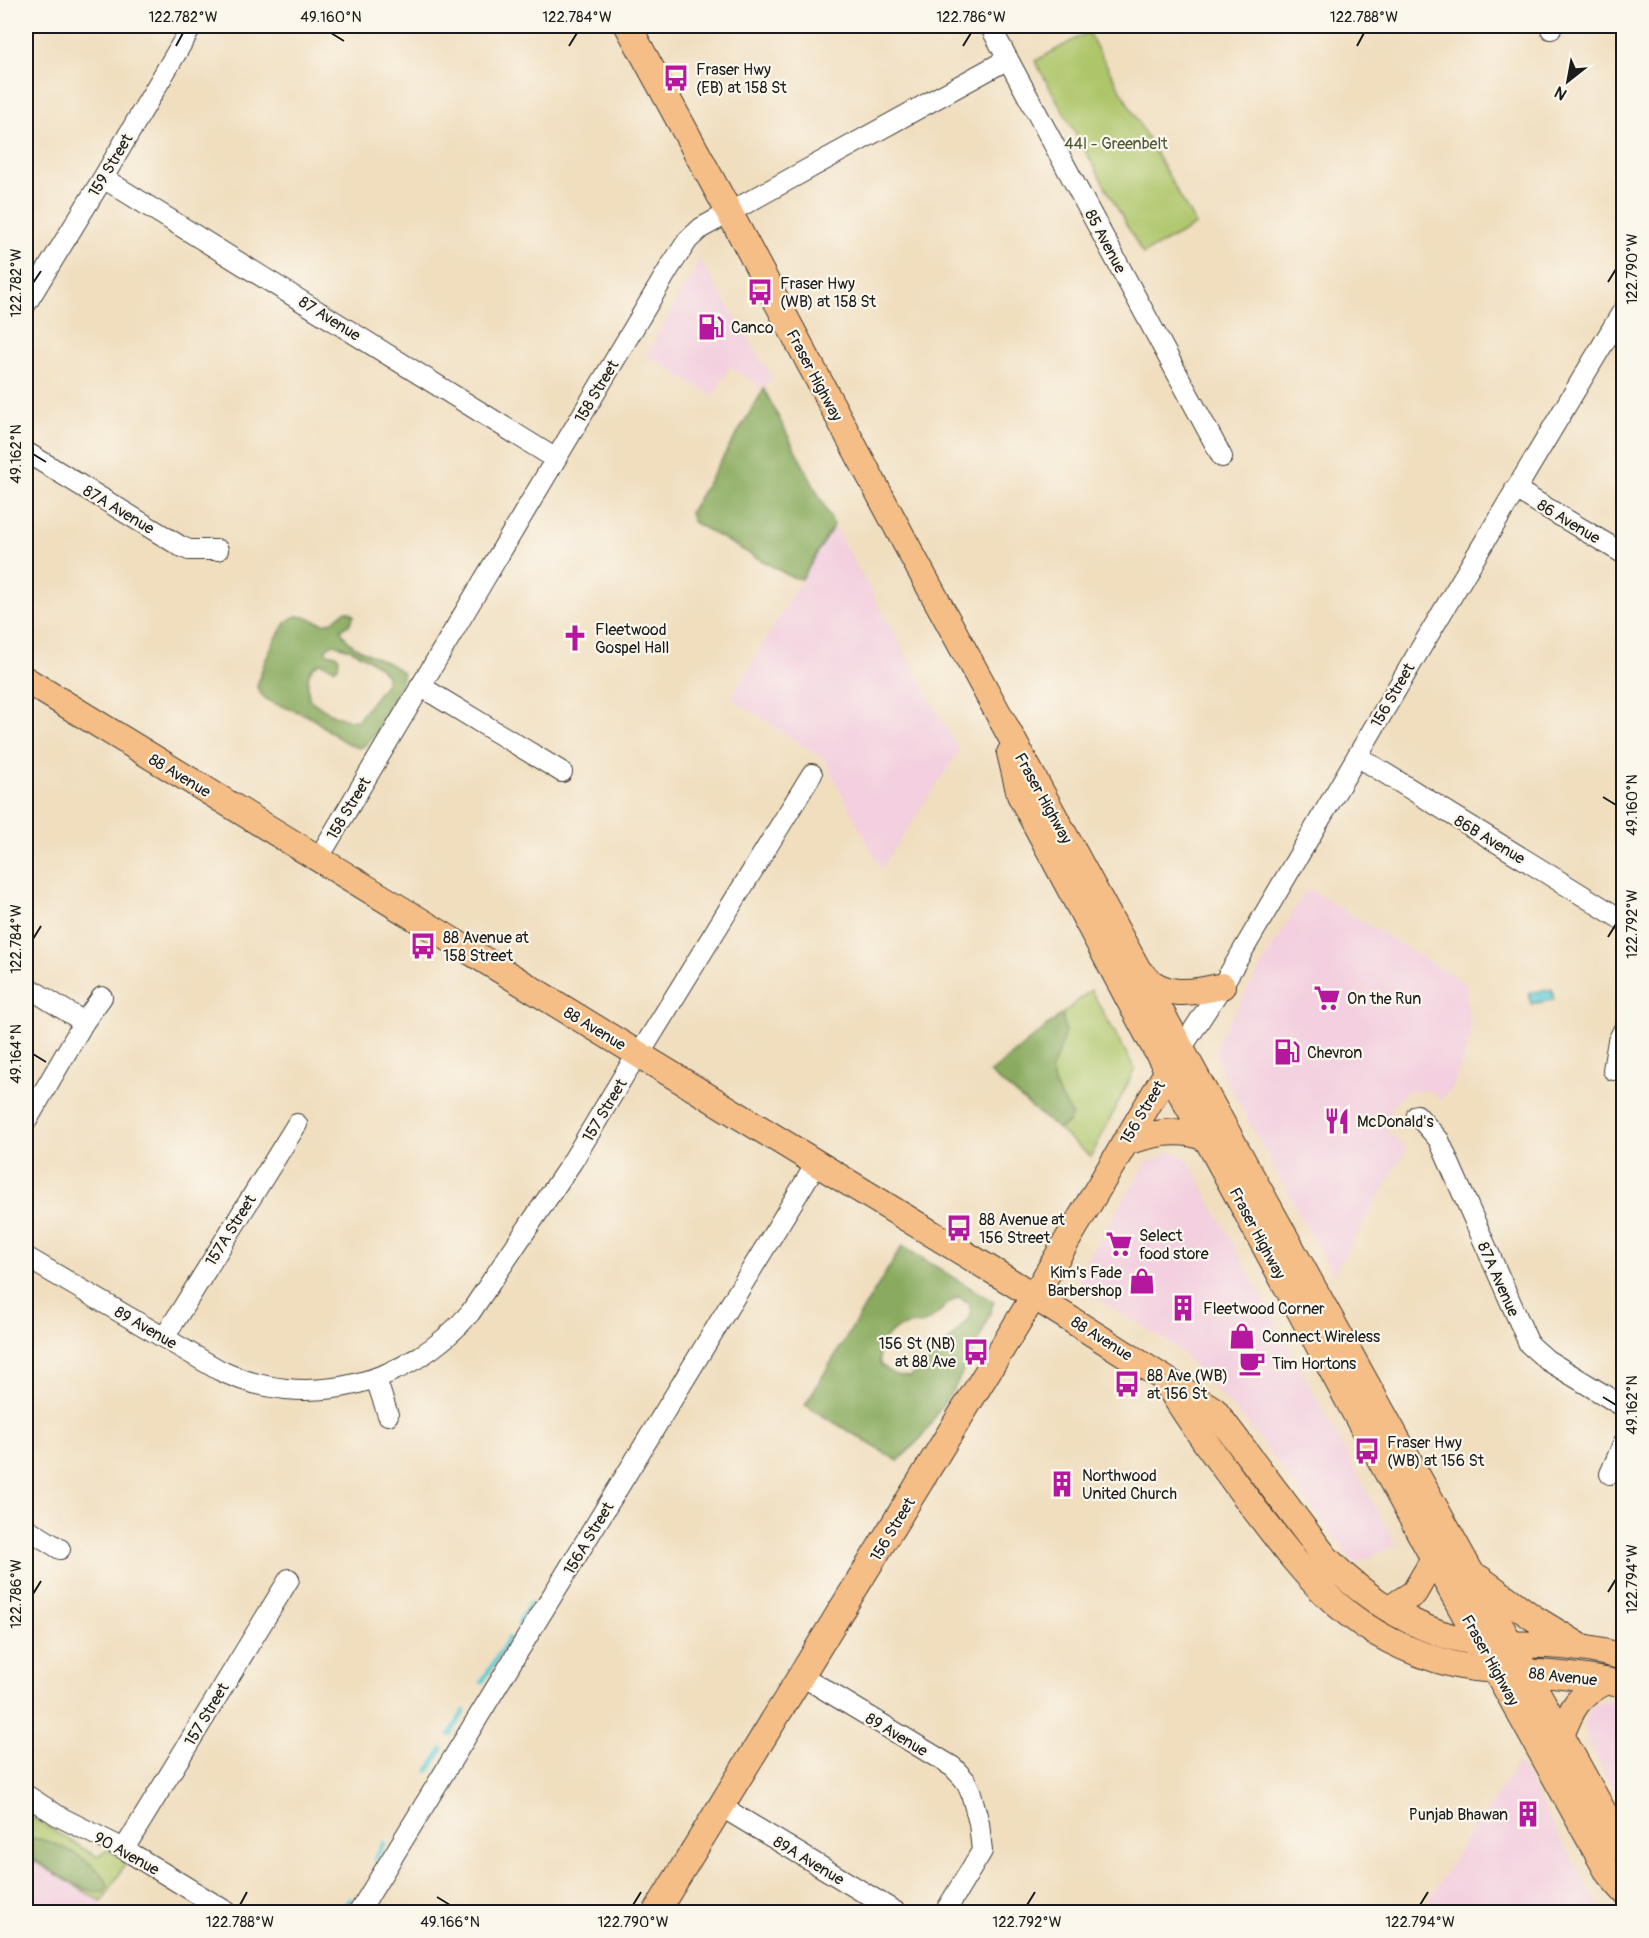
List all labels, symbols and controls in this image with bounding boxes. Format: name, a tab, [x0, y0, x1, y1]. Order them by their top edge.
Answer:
text: 122.782°W	[148, 8, 218, 27]
text: 49.160°N	[300, 8, 362, 27]
text: 122.784°W	[542, 8, 612, 27]
text: 122.786°W	[936, 8, 1006, 27]
text: 122.788°W	[1330, 8, 1398, 27]
north arrow	[1538, 51, 1598, 111]
place label: Fraser Hwy (EB) at 158 St	[696, 60, 787, 98]
bus stop icon: Fraser Hwy (EB) at 158 St	[661, 63, 691, 93]
text: N	[1551, 82, 1571, 104]
street label: 159 Street	[84, 130, 138, 201]
park label: 44I - Greenbelt	[1064, 134, 1168, 154]
street label: 85 Avenue	[1080, 206, 1130, 277]
text: 122.790°W	[1623, 233, 1642, 305]
text: 122.782°W	[7, 248, 26, 318]
place label: Fraser Hwy (WB) at 158 St	[780, 274, 877, 312]
bus stop icon: Fraser Hwy (WB) at 158 St	[745, 277, 775, 307]
street label: 87 Avenue	[295, 292, 364, 346]
fuel station icon: Canco	[696, 312, 726, 342]
place label: Canco	[731, 318, 774, 338]
street label: Fraser Highway	[782, 326, 847, 425]
street label: 158 Street	[570, 356, 624, 427]
text: 49.162°N	[7, 424, 26, 484]
street label: 87A Avenue	[79, 481, 158, 539]
street label: 86 Avenue	[1533, 495, 1604, 549]
place label: Fleetwood Gospel Hall	[595, 620, 669, 658]
church icon: Fleetwood Gospel Hall	[560, 623, 590, 653]
street label: 156 Street	[1366, 659, 1420, 731]
street label: 88 Avenue	[145, 750, 214, 802]
street label: Fraser Highway	[1010, 750, 1076, 848]
street label: 158 Street	[322, 773, 376, 844]
text: 49.160°N	[1623, 774, 1642, 836]
street label: 86B Avenue	[1450, 811, 1529, 869]
text: 122.792°W	[1623, 889, 1642, 959]
text: 122.784°W	[7, 904, 26, 974]
place label: 88 Avenue at 158 Street	[443, 928, 529, 966]
bus stop icon: 88 Avenue at 158 Street	[408, 931, 438, 961]
supermarket icon: On the Run	[1312, 983, 1342, 1013]
place label: On the Run	[1347, 989, 1421, 1009]
street label: 88 Avenue	[560, 1003, 629, 1055]
text: 49.164°N	[7, 1024, 26, 1084]
fuel station icon: Chevron	[1272, 1037, 1302, 1067]
place label: Chevron	[1307, 1043, 1362, 1063]
street label: 157 Street	[578, 1075, 632, 1146]
street label: 156 Street	[1116, 1076, 1170, 1148]
restaurant icon: McDonald's	[1322, 1106, 1352, 1136]
place label: McDonald's	[1357, 1112, 1434, 1132]
street label: Fraser Highway	[1225, 1184, 1290, 1283]
street label: 157A Street	[201, 1191, 261, 1270]
place label: 88 Avenue at 156 Street	[979, 1210, 1065, 1248]
bus stop icon: 88 Avenue at 156 Street	[944, 1213, 974, 1243]
place label: Select food store	[1139, 1226, 1209, 1264]
supermarket icon: Select food store	[1104, 1229, 1134, 1259]
street label: 87A Avenue	[1473, 1239, 1523, 1320]
place label: Kim's Fade Barbershop	[1047, 1263, 1122, 1301]
shop icon: Kim's Fade Barbershop	[1127, 1266, 1157, 1296]
building icon: Fleetwood Corner	[1168, 1293, 1198, 1323]
place label: Fleetwood Corner	[1203, 1299, 1325, 1319]
street label: 89 Avenue	[111, 1302, 180, 1354]
street label: 88 Avenue	[1067, 1312, 1136, 1366]
shop icon: Connect Wireless	[1227, 1321, 1257, 1351]
place label: Connect Wireless	[1262, 1327, 1380, 1347]
place label: 156 St (NB) at 88 Ave	[878, 1334, 956, 1372]
bus stop icon: 156 St (NB) at 88 Ave	[961, 1337, 991, 1367]
cafe icon: Tim Hortons	[1237, 1348, 1267, 1378]
place label: Tim Hortons	[1272, 1354, 1356, 1374]
place label: 88 Ave (WB) at 156 St	[1147, 1366, 1228, 1404]
bus stop icon: 88 Ave (WB) at 156 St	[1112, 1369, 1142, 1399]
text: 49.162°N	[1623, 1375, 1642, 1435]
place label: Fraser Hwy (WB) at 156 St	[1387, 1433, 1485, 1471]
bus stop icon: Fraser Hwy (WB) at 156 St	[1352, 1436, 1382, 1466]
place label: Northwood United Church	[1082, 1466, 1177, 1504]
building icon: Northwood United Church	[1047, 1469, 1077, 1499]
street label: 156 Street	[866, 1493, 920, 1565]
street label: 156A Street	[559, 1498, 619, 1579]
text: 122.794°W	[1623, 1544, 1642, 1614]
text: 122.786°W	[7, 1559, 26, 1629]
street label: Fraser Highway	[1457, 1612, 1523, 1710]
street label: 88 Avenue	[1528, 1663, 1598, 1691]
street label: 157 Street	[180, 1679, 234, 1750]
street label: 89 Avenue	[862, 1709, 931, 1761]
building icon: Punjab Bhawan	[1513, 1799, 1543, 1829]
place label: Punjab Bhawan	[1409, 1805, 1508, 1825]
street label: 90 Avenue	[90, 1828, 163, 1880]
street label: 89A Avenue	[769, 1832, 848, 1890]
text: 122.788°W	[206, 1913, 274, 1932]
text: 49.166°N	[420, 1913, 480, 1932]
text: 122.790°W	[597, 1913, 669, 1932]
text: 122.792°W	[992, 1913, 1062, 1932]
text: 122.794°W	[1385, 1913, 1455, 1932]

